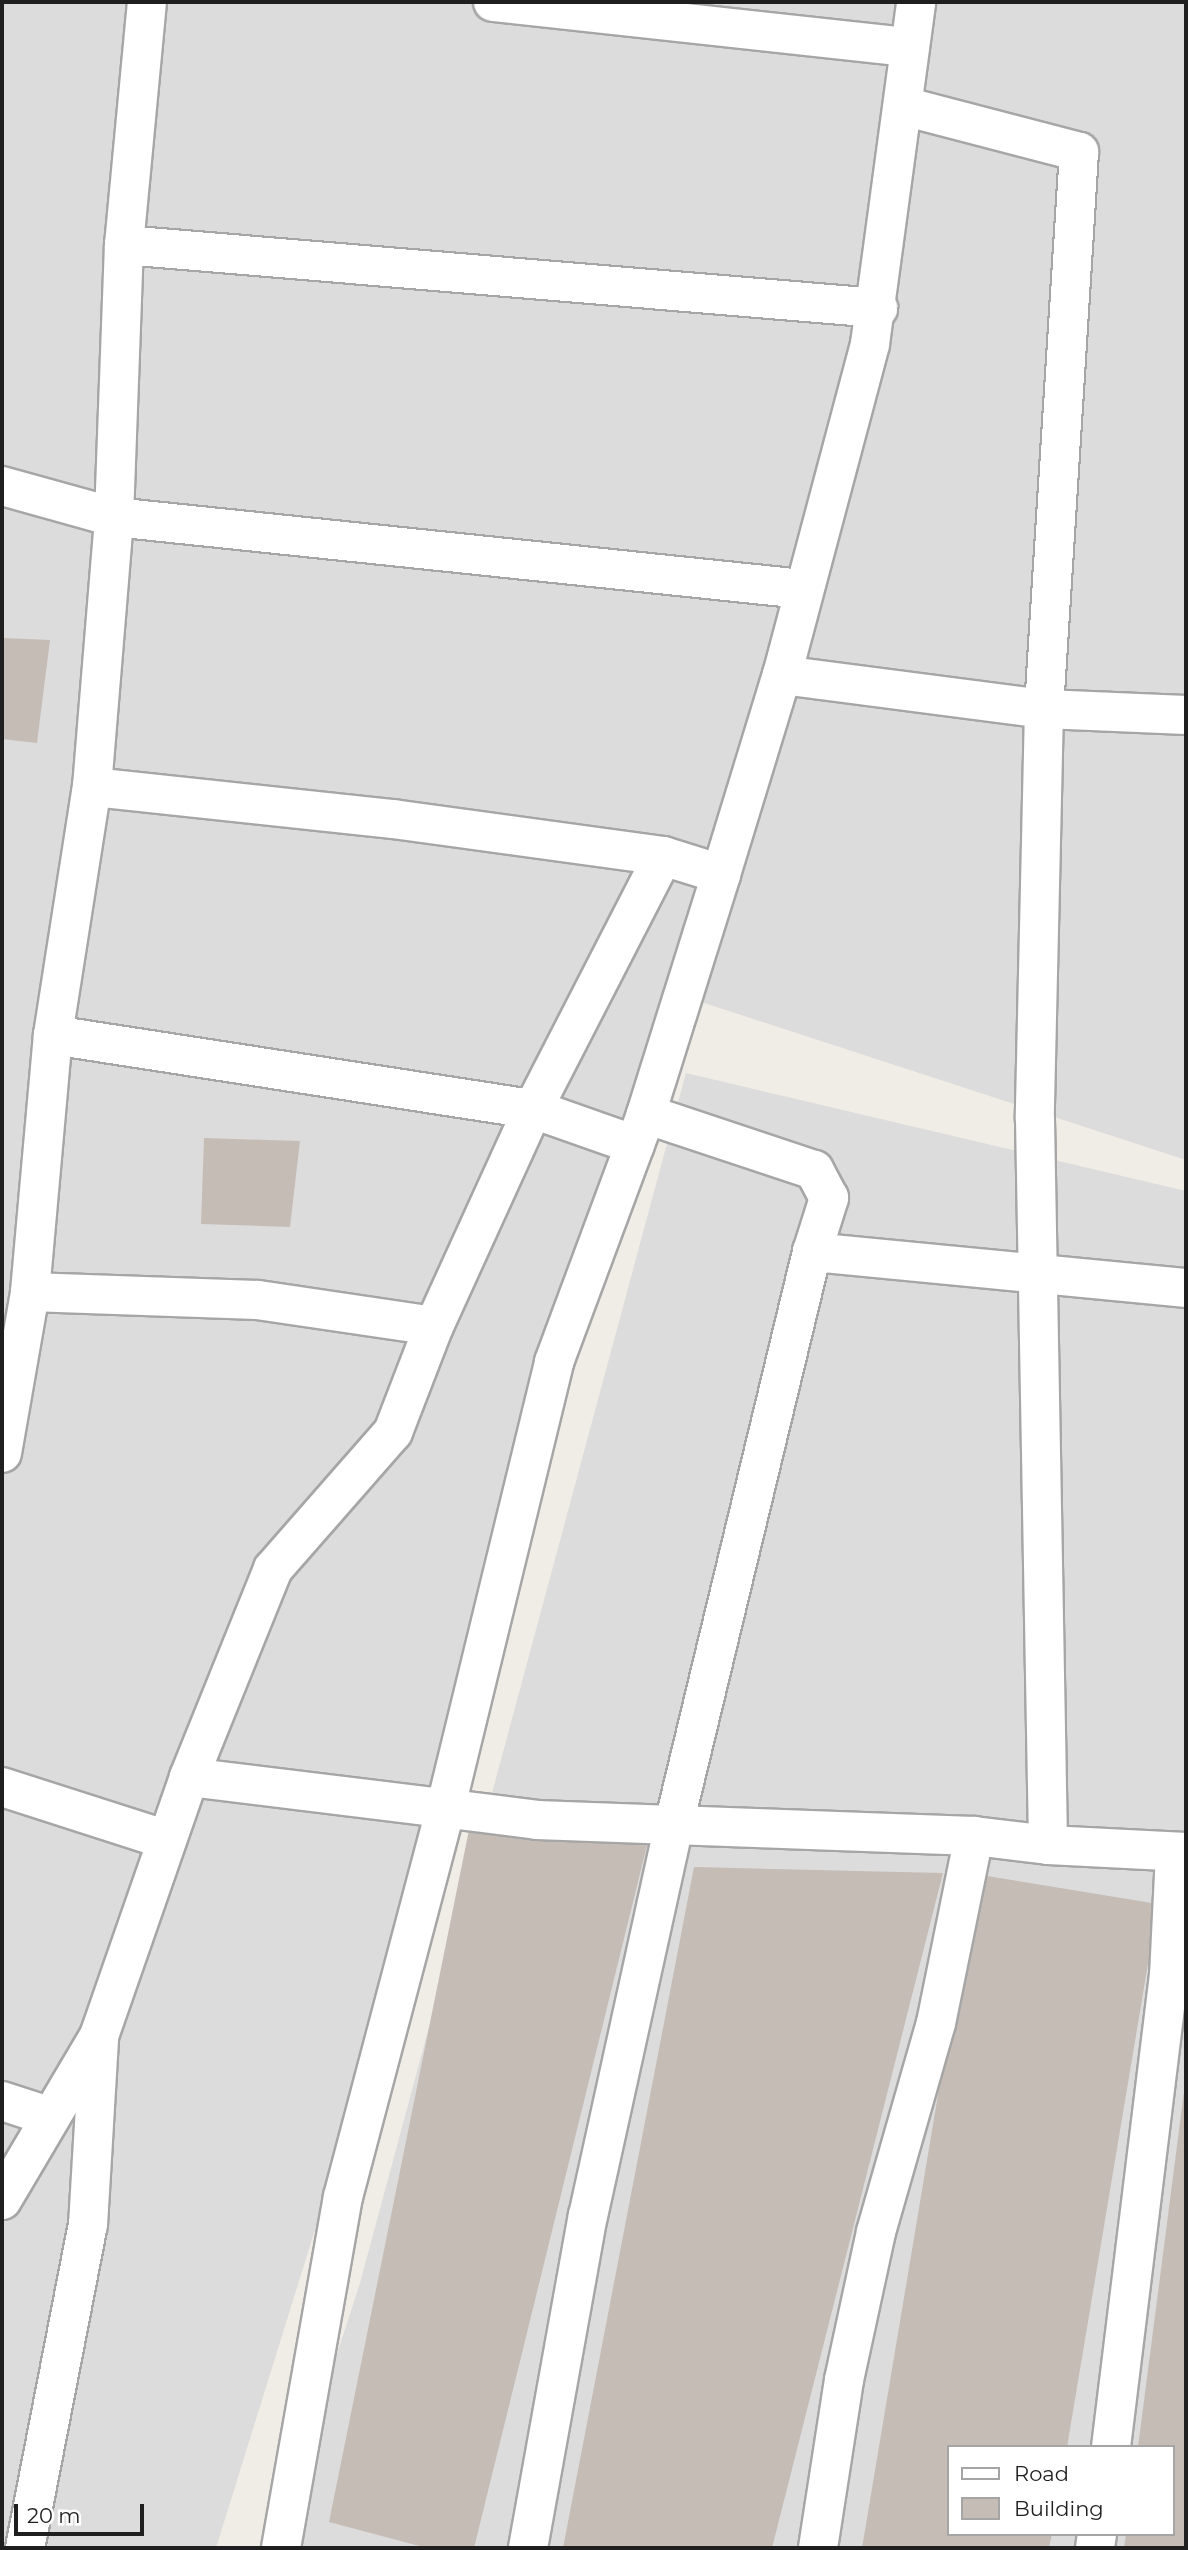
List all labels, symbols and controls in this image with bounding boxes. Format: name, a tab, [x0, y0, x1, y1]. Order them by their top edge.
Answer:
legend	[946, 2445, 1174, 2536]
text: Road	[1014, 2461, 1069, 2486]
scale bar	[18, 2490, 147, 2534]
text: Building	[1014, 2496, 1104, 2521]
text: 20 m	[27, 2503, 81, 2528]

